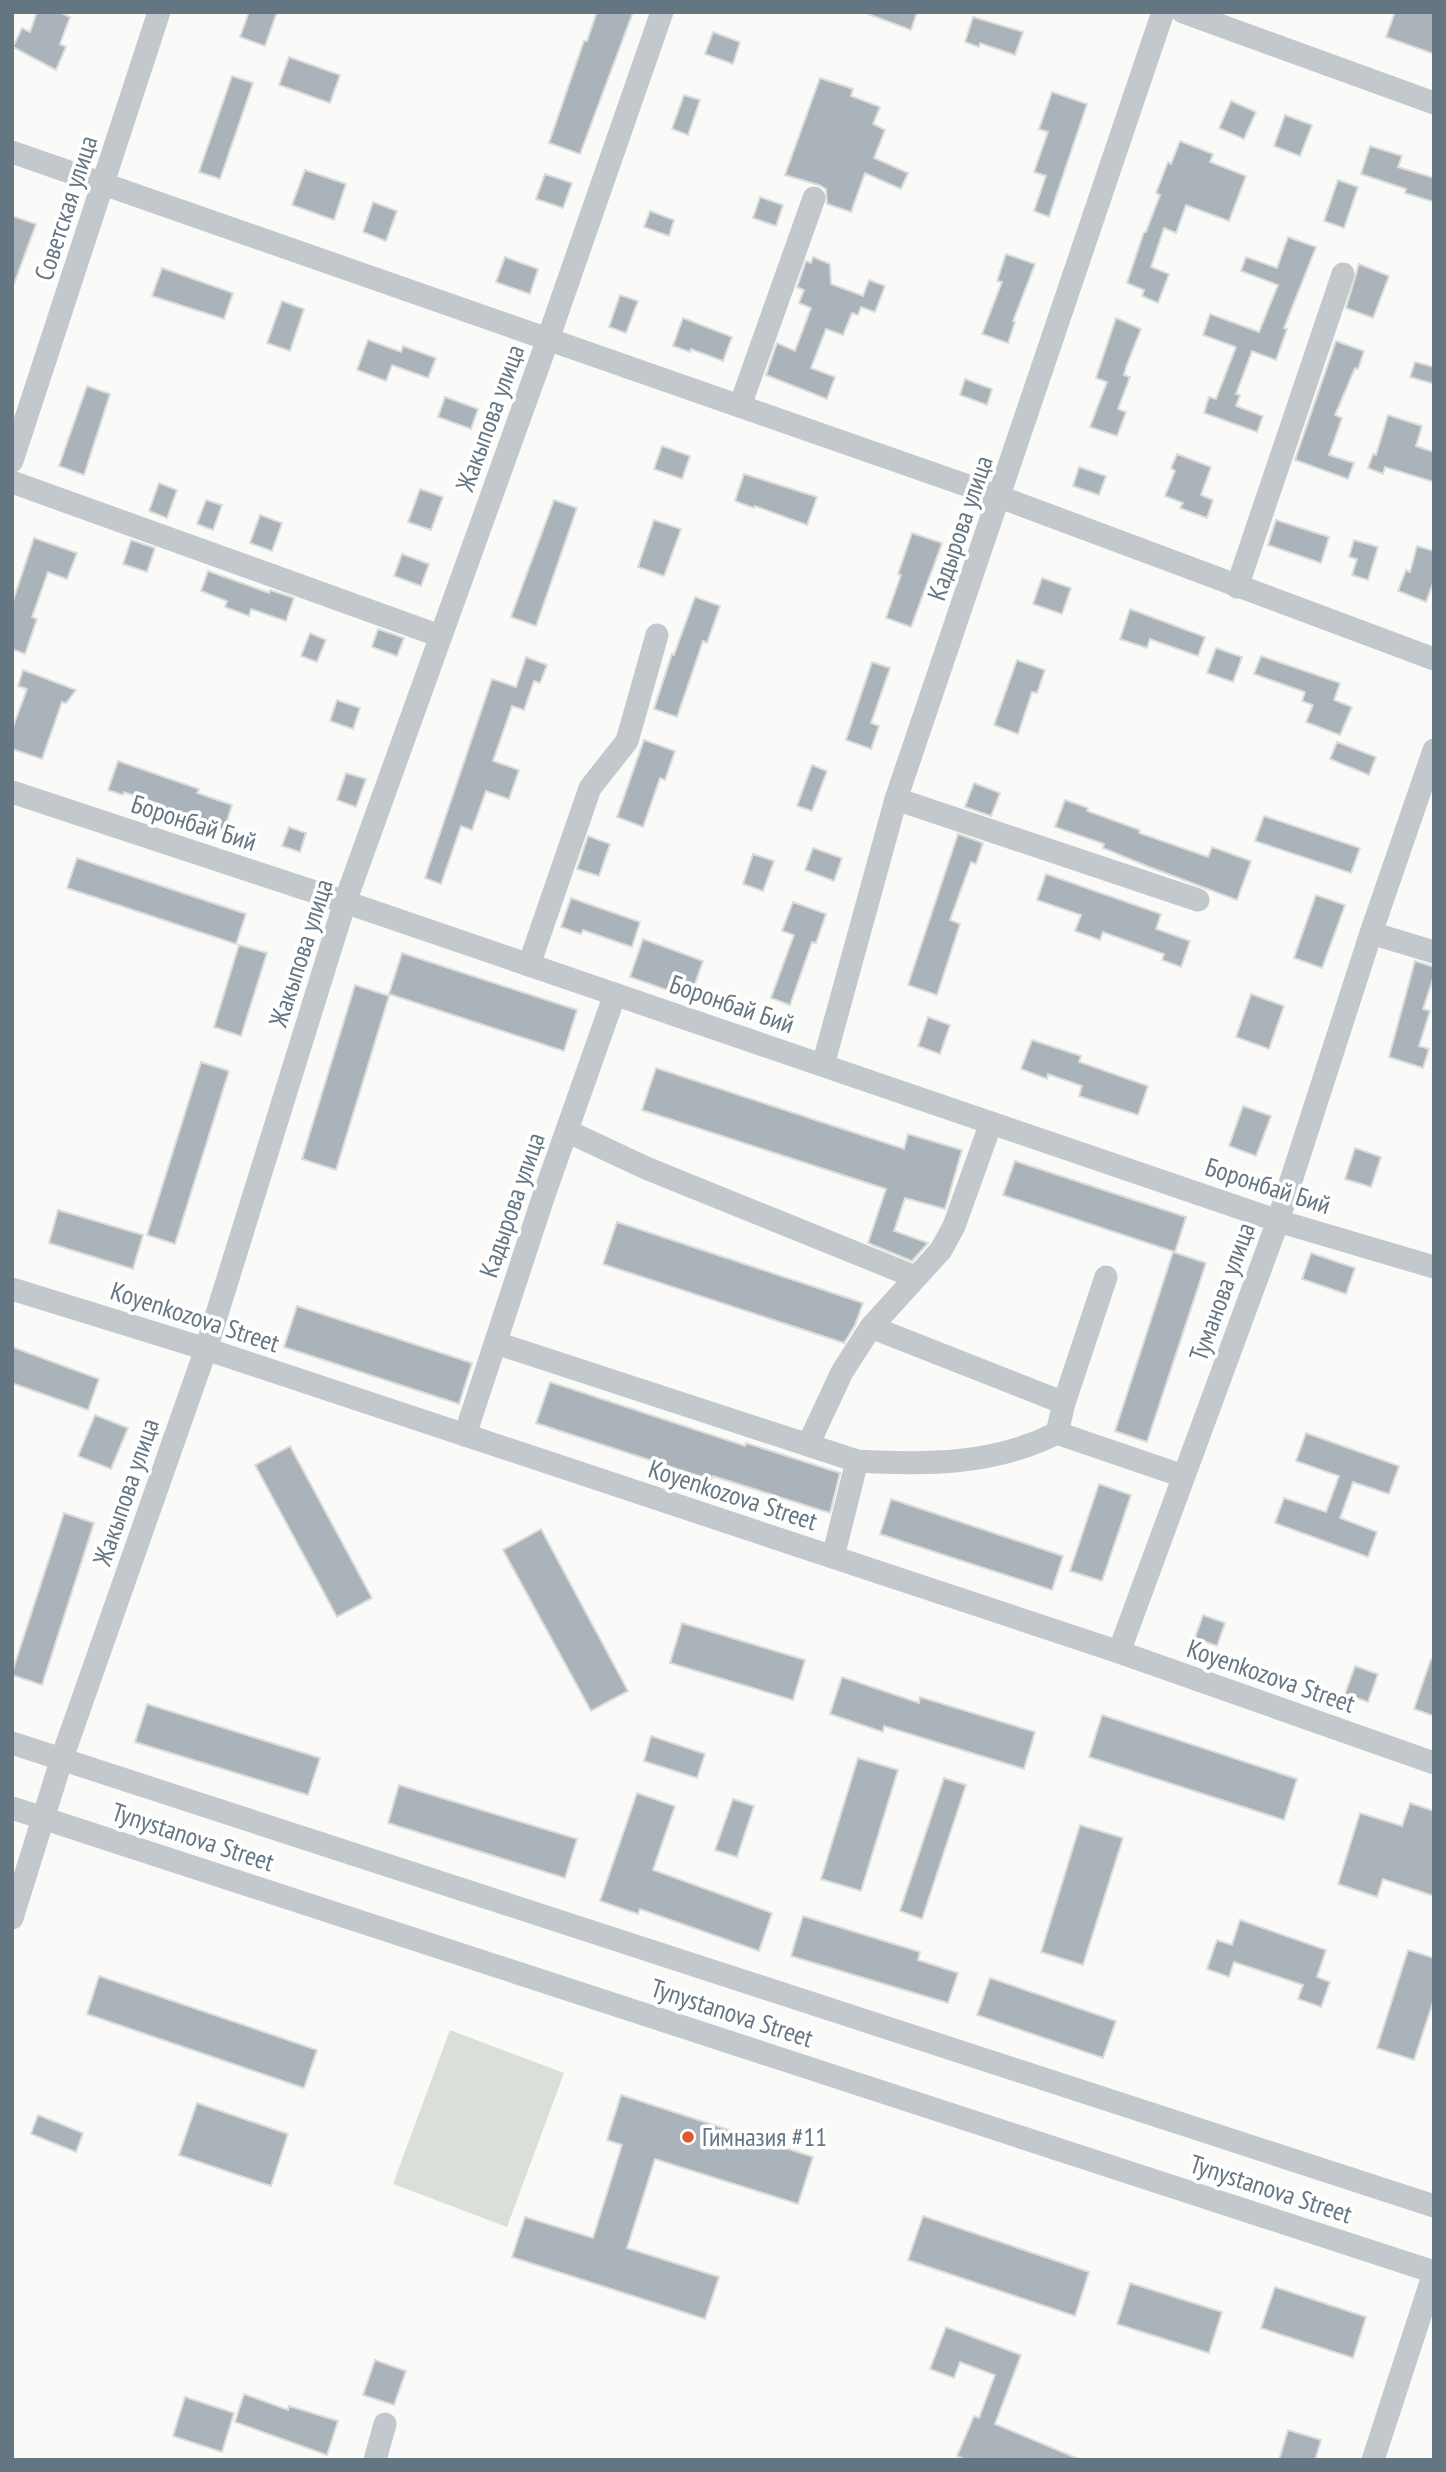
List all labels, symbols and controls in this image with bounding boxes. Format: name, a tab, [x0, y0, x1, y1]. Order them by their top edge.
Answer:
street label: Советская улица	[27, 131, 104, 284]
street label: Жакыпова улица	[447, 340, 531, 497]
street label: Кадырова улица	[919, 451, 1000, 604]
street label: Боронбай Бий	[127, 787, 261, 858]
street label: Жакыпова улица	[261, 875, 340, 1032]
street label: Боронбай Бий	[666, 967, 799, 1040]
street label: Кадырова улица	[471, 1128, 552, 1281]
street label: Боронбай Бий	[1201, 1150, 1335, 1221]
street label: Туманова улица	[1181, 1218, 1262, 1366]
street label: Koyenkozova Street	[107, 1274, 284, 1359]
street label: Жакыпова улица	[85, 1414, 166, 1571]
street label: Koyenkozova Street	[645, 1452, 822, 1537]
street label: Koyenkozova Street	[1183, 1631, 1359, 1720]
street label: Tynystanova Street	[108, 1795, 278, 1878]
street label: Tynystanova Street	[647, 1971, 817, 2054]
place label: Гимназия #11	[702, 2120, 827, 2153]
marker: Гимназия #11	[680, 2129, 696, 2145]
street label: Tynystanova Street	[1186, 2147, 1356, 2230]

